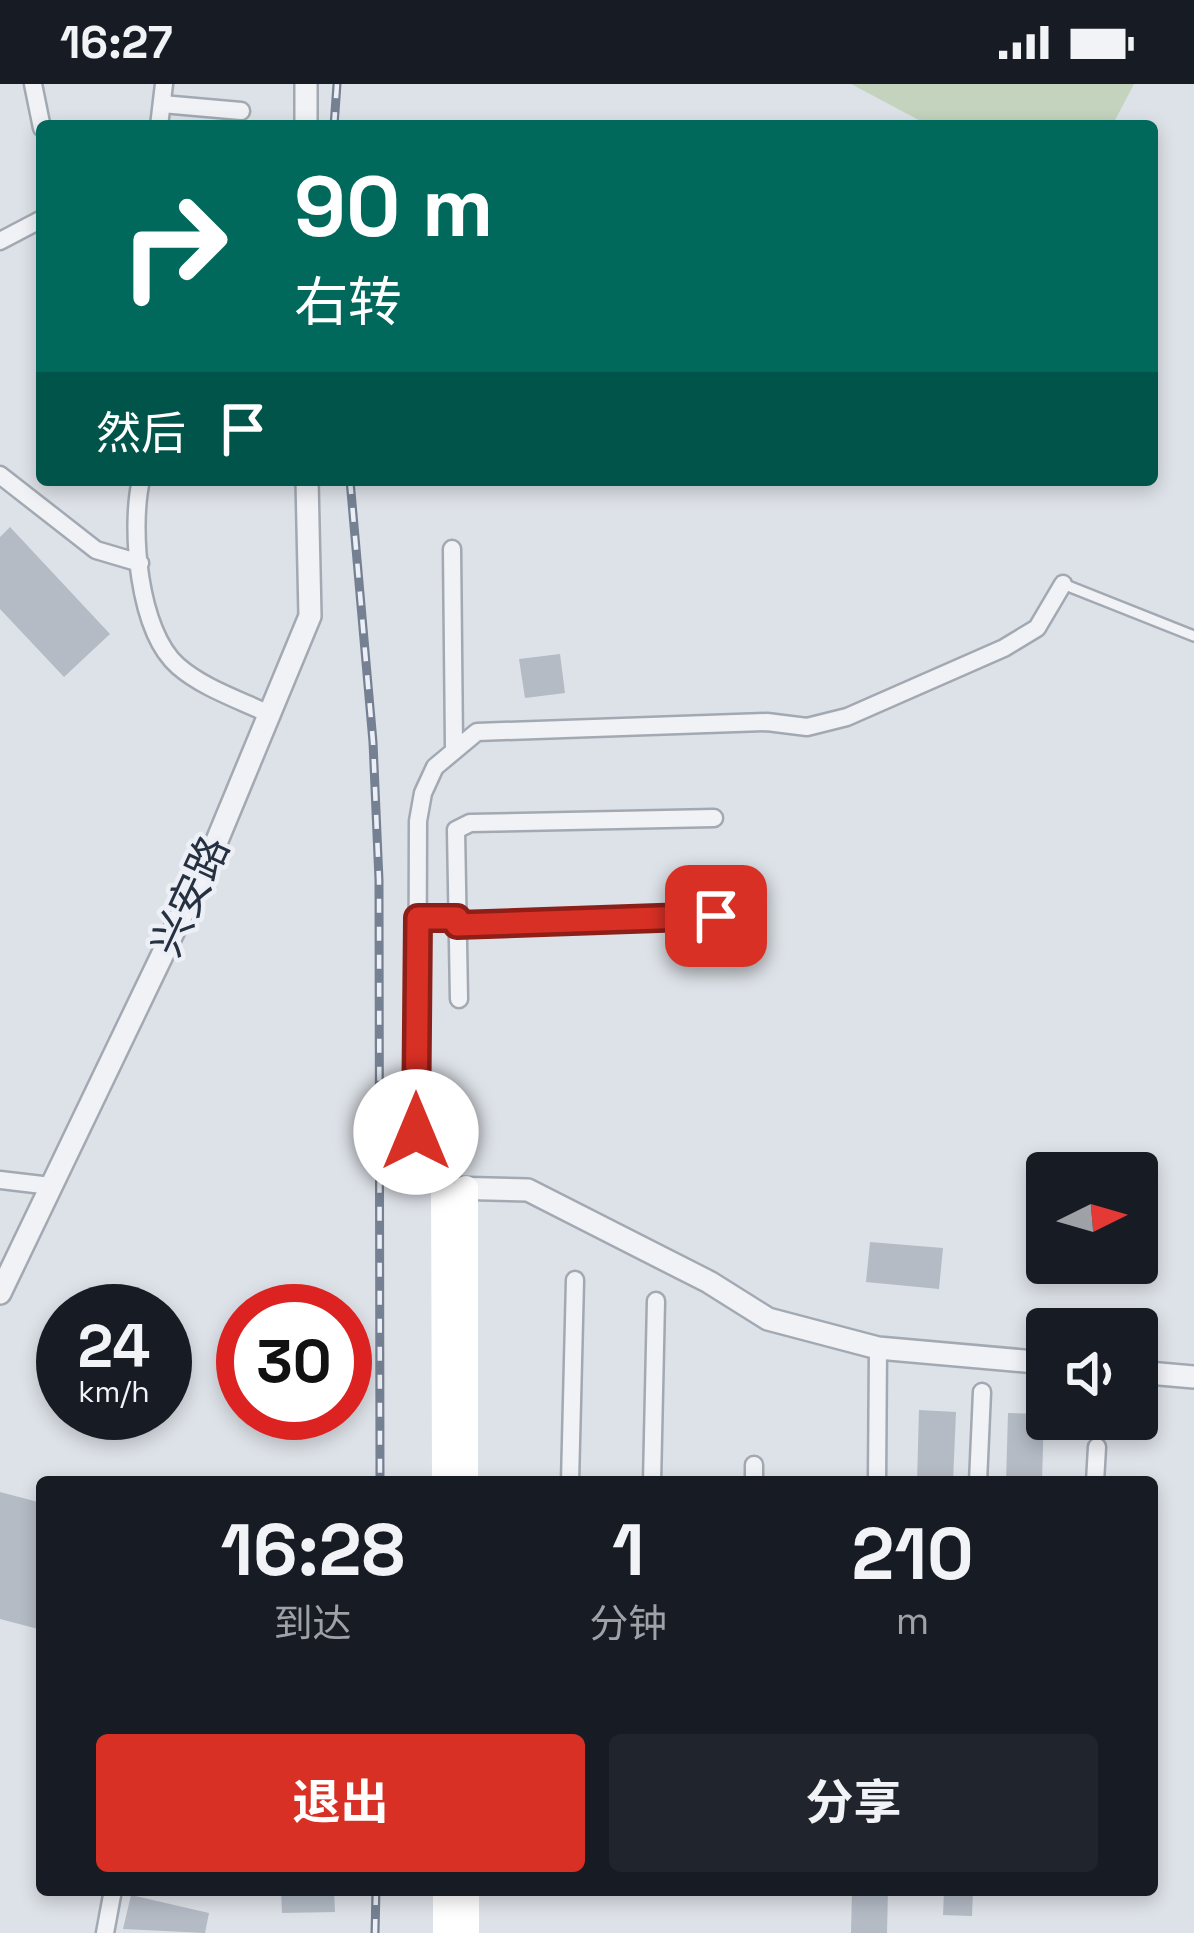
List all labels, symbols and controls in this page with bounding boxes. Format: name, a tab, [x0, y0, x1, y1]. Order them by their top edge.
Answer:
text: 16:27	[60, 14, 173, 71]
text: 90 m	[294, 153, 493, 261]
icon: right	[96, 168, 252, 324]
text: 右转	[294, 268, 402, 337]
icon: arrive	[210, 396, 276, 462]
text: 然后	[96, 405, 186, 462]
street label: 兴安路	[139, 828, 241, 964]
pin	[665, 865, 767, 967]
icon: arrive	[683, 883, 749, 949]
position arrow	[353, 1069, 479, 1195]
north arrow	[1026, 1152, 1158, 1284]
map controls	[1026, 1152, 1158, 1440]
speed limit sign: 30	[216, 1284, 372, 1440]
text: 24	[78, 1308, 150, 1385]
button: sound	[1026, 1308, 1158, 1440]
text: km/h	[78, 1372, 150, 1411]
text: 16:28	[220, 1504, 405, 1596]
text: 1	[612, 1504, 645, 1596]
text: 210	[852, 1508, 974, 1600]
text: m	[896, 1596, 929, 1645]
text: 到达	[274, 1599, 352, 1648]
text: 分钟	[589, 1599, 667, 1648]
button: 退出	[96, 1734, 585, 1872]
button: 分享	[609, 1734, 1098, 1872]

